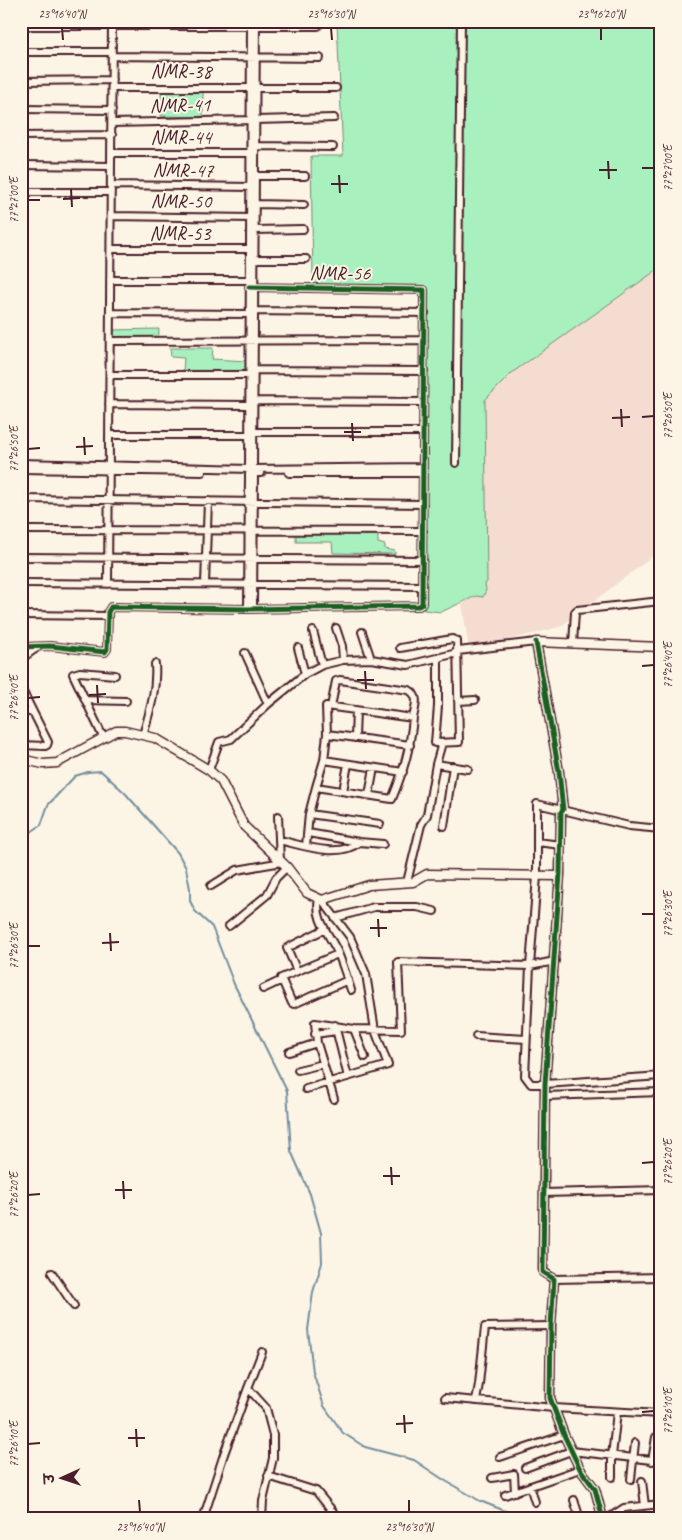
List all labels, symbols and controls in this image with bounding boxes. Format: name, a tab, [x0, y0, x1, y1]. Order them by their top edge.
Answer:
text: 23°16'40"N	[38, 6, 87, 22]
text: 23°16'30"N	[307, 6, 356, 22]
text: 23°16'20"N	[577, 6, 626, 22]
street label: NMR-38	[151, 59, 213, 84]
street label: NMR-41	[149, 92, 212, 118]
street label: NMR-44	[151, 125, 213, 150]
text: 77°27'00"E	[660, 143, 676, 191]
street label: NMR-47	[152, 157, 215, 183]
text: 77°27'00"E	[6, 175, 22, 223]
street label: NMR-50	[150, 188, 214, 214]
street label: NMR-53	[150, 221, 212, 246]
street label: NMR-56	[309, 260, 372, 286]
text: 77°26'50"E	[660, 391, 676, 439]
text: 77°26'50"E	[6, 424, 22, 472]
text: 77°26'40"E	[660, 640, 676, 688]
text: 77°26'40"E	[6, 673, 22, 721]
text: 77°26'30"E	[660, 889, 676, 937]
text: 77°26'30"E	[6, 921, 22, 969]
text: 77°26'20"E	[660, 1137, 676, 1185]
text: 77°26'20"E	[6, 1170, 22, 1218]
text: 77°26'10"E	[660, 1386, 676, 1434]
text: 77°26'10"E	[6, 1419, 22, 1467]
north arrow	[38, 1452, 88, 1502]
text: उ	[41, 1472, 58, 1486]
text: 23°16'40"N	[116, 1519, 165, 1535]
text: 23°16'30"N	[385, 1519, 434, 1535]

